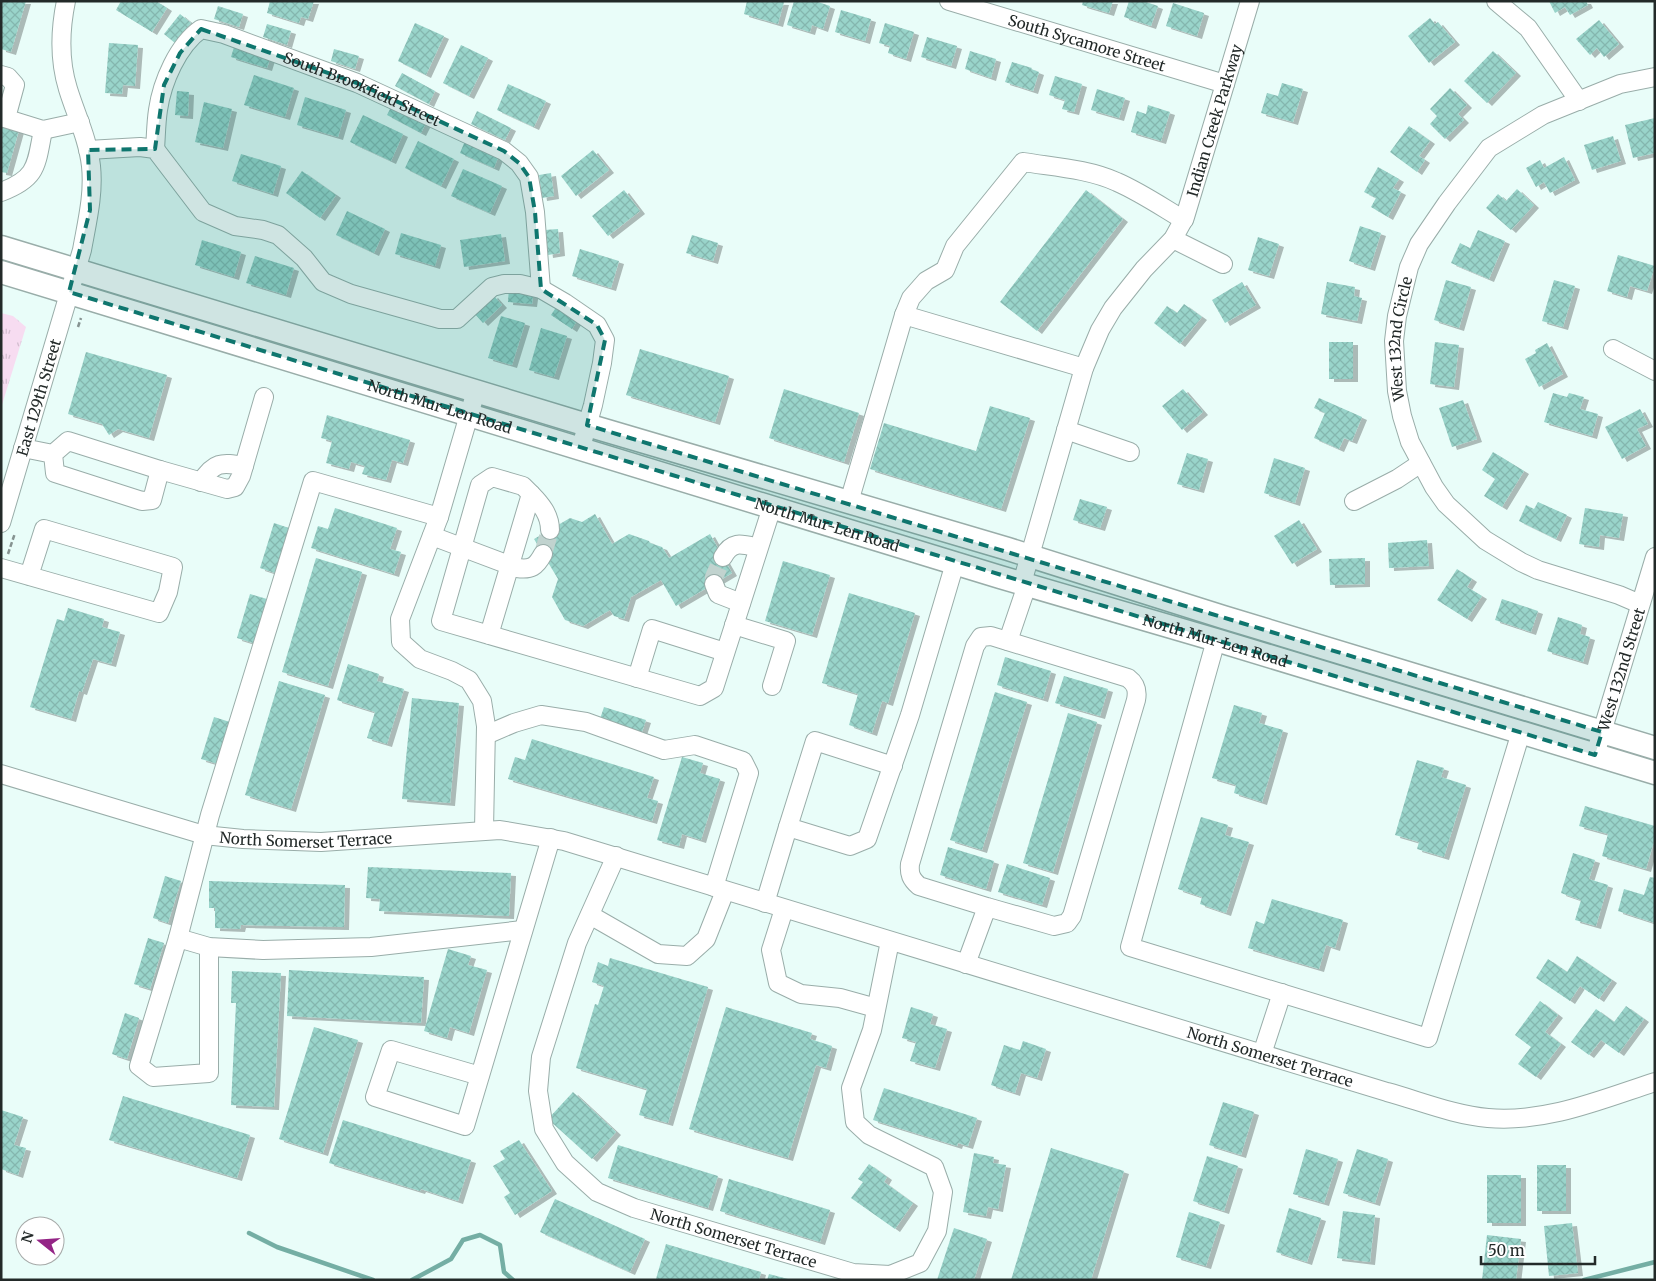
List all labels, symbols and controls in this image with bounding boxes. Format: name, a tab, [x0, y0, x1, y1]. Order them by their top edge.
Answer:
street label: South Sycamore Street	[1006, 10, 1168, 75]
street label: Indian Creek Parkway	[1182, 42, 1246, 199]
street label: South Brookfield Street	[281, 47, 444, 130]
street label: West 132nd Circle	[1384, 274, 1416, 404]
street label: East 129th Street	[12, 336, 65, 458]
street label: North Mur-Len Road	[365, 375, 515, 437]
street label: North Mur-Len Road	[753, 493, 902, 555]
street label: West 132nd Street	[1593, 605, 1649, 734]
street label: North Mur-Len Road	[1141, 610, 1290, 671]
street label: North Somerset Terrace	[219, 827, 393, 852]
street label: North Somerset Terrace	[1185, 1022, 1356, 1091]
street label: North Somerset Terrace	[648, 1204, 819, 1271]
north arrow	[15, 1216, 65, 1266]
text: N	[17, 1229, 38, 1245]
scale bar	[1481, 1234, 1595, 1266]
text: 50 m	[1488, 1241, 1525, 1260]

